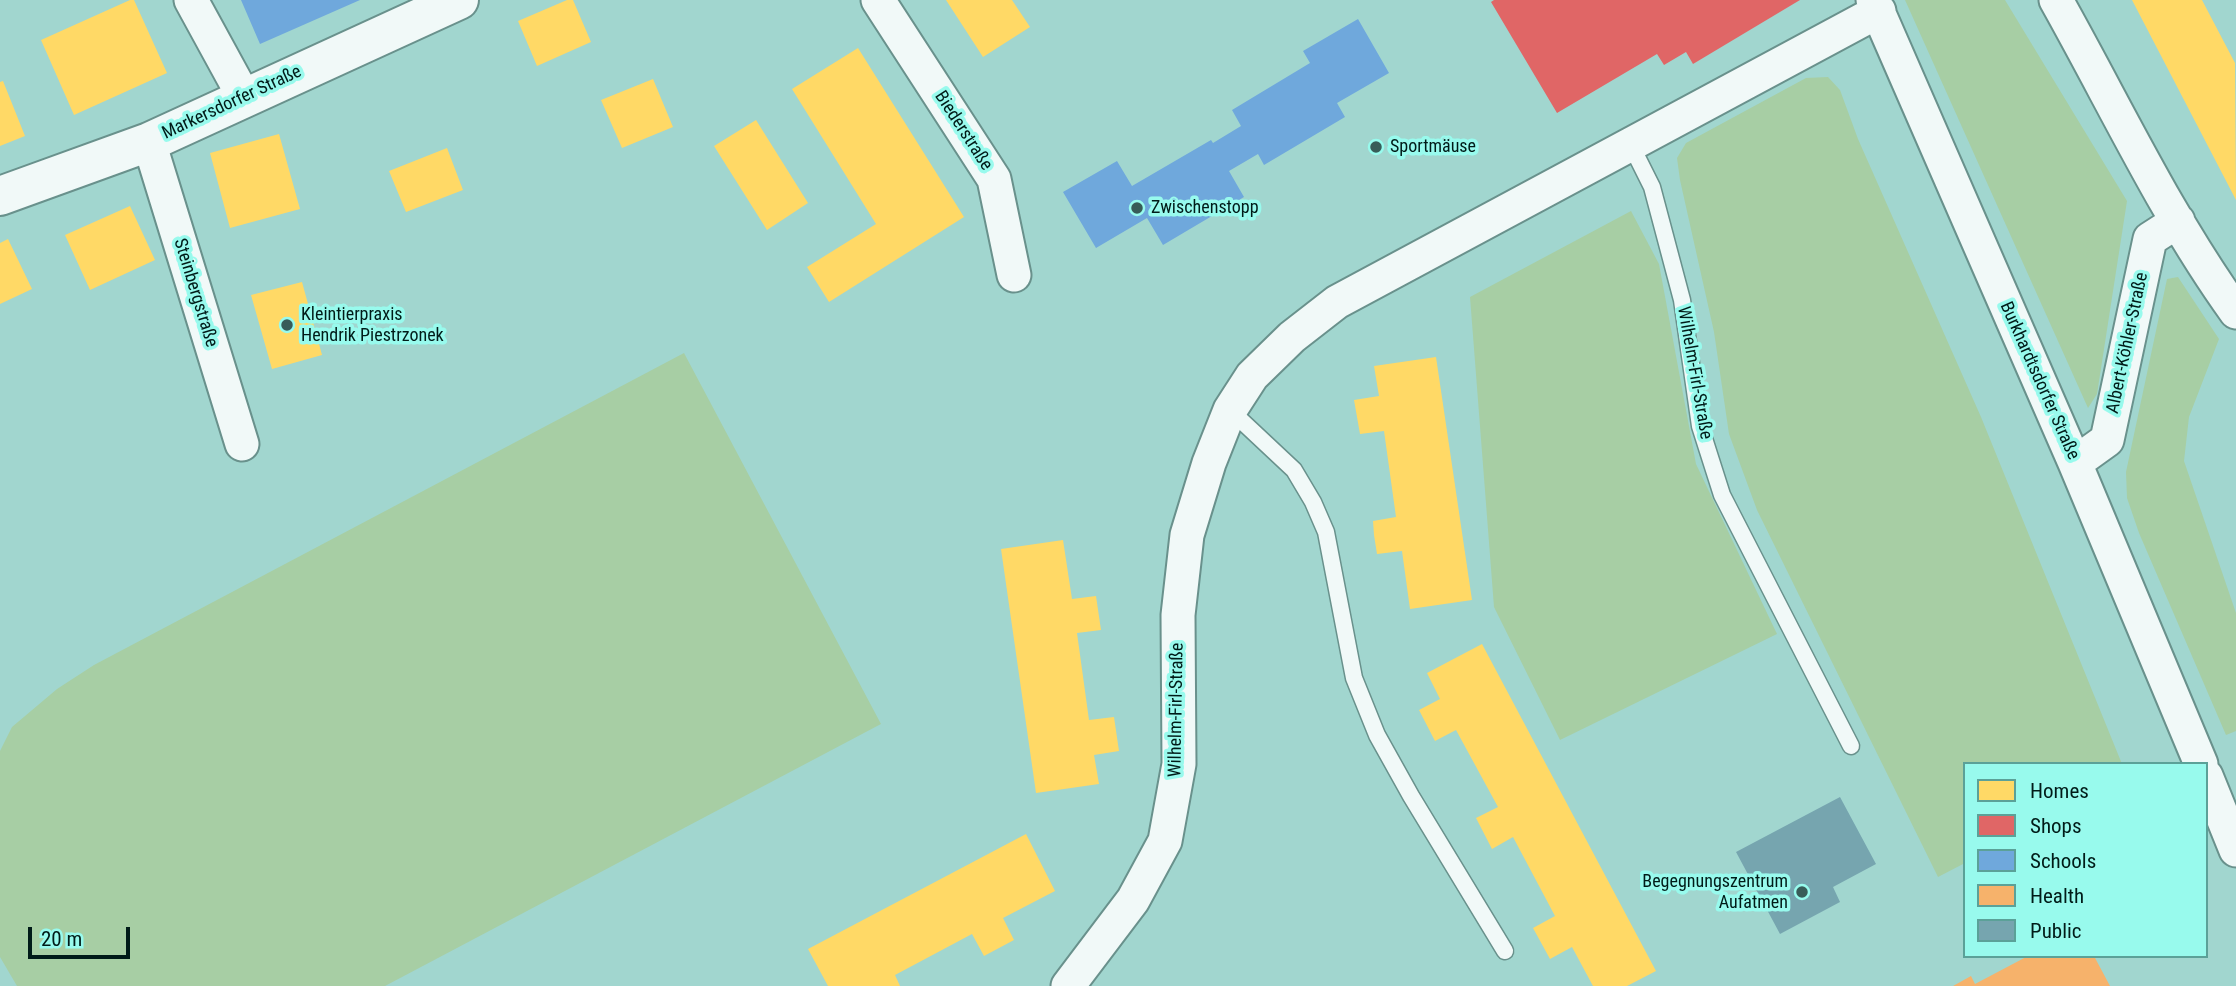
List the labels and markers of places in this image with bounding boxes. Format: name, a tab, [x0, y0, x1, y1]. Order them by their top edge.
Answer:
place label: Sportmäuse	[1390, 136, 1476, 158]
marker: Sportmäuse	[1368, 139, 1384, 155]
place label: Zwischenstopp	[1151, 197, 1259, 219]
marker: Zwischenstopp	[1129, 200, 1145, 216]
place label: Kleintierpraxis Hendrik Piestrzonek	[301, 304, 444, 346]
marker: Kleintierpraxis Hendrik Piestrzonek	[279, 317, 295, 333]
place label: Begegnungszentrum Aufatmen	[1642, 871, 1788, 914]
marker: Begegnungszentrum Aufatmen	[1794, 884, 1810, 900]

